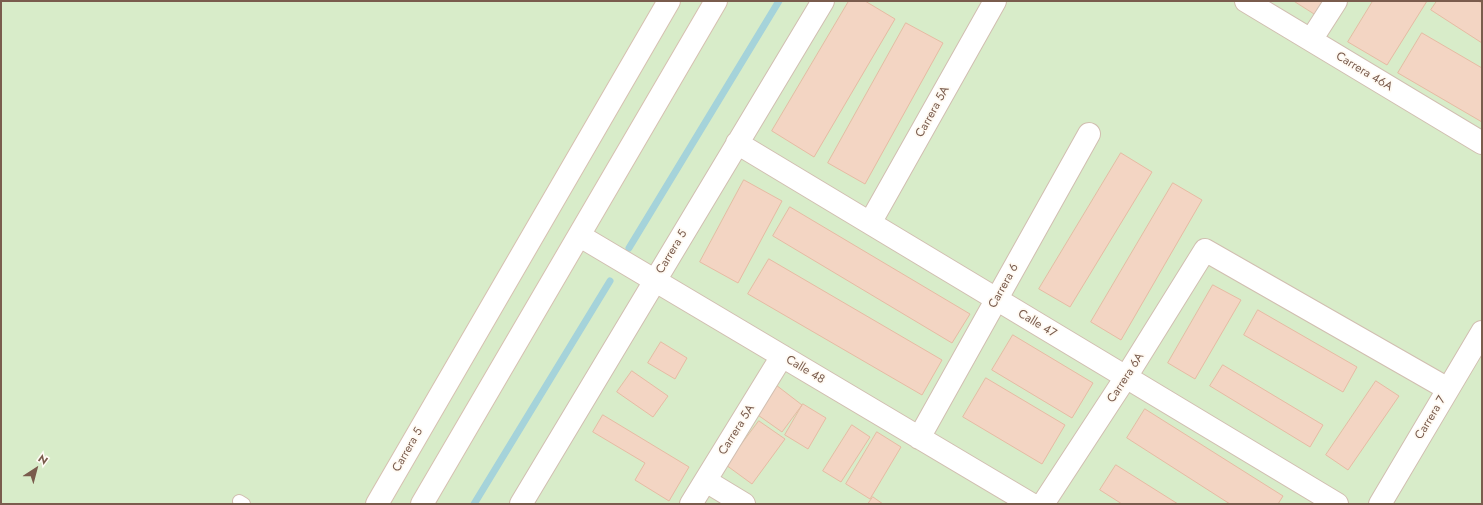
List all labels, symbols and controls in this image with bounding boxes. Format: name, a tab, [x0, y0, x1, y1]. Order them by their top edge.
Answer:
street label: Carrera 46A	[1333, 49, 1395, 95]
street label: Carrera 5A	[913, 84, 953, 140]
street label: Carrera 5	[653, 228, 691, 276]
street label: Carrera 6	[986, 261, 1022, 311]
street label: Calle 47	[1015, 307, 1059, 341]
street label: Carrera 6A	[1105, 350, 1147, 406]
street label: Calle 48	[783, 353, 827, 387]
street label: Carrera 7	[1412, 394, 1450, 442]
street label: Carrera 5A	[716, 402, 758, 458]
street label: Carrera 5	[390, 425, 426, 475]
north arrow	[16, 449, 56, 489]
text: N	[35, 450, 51, 468]

